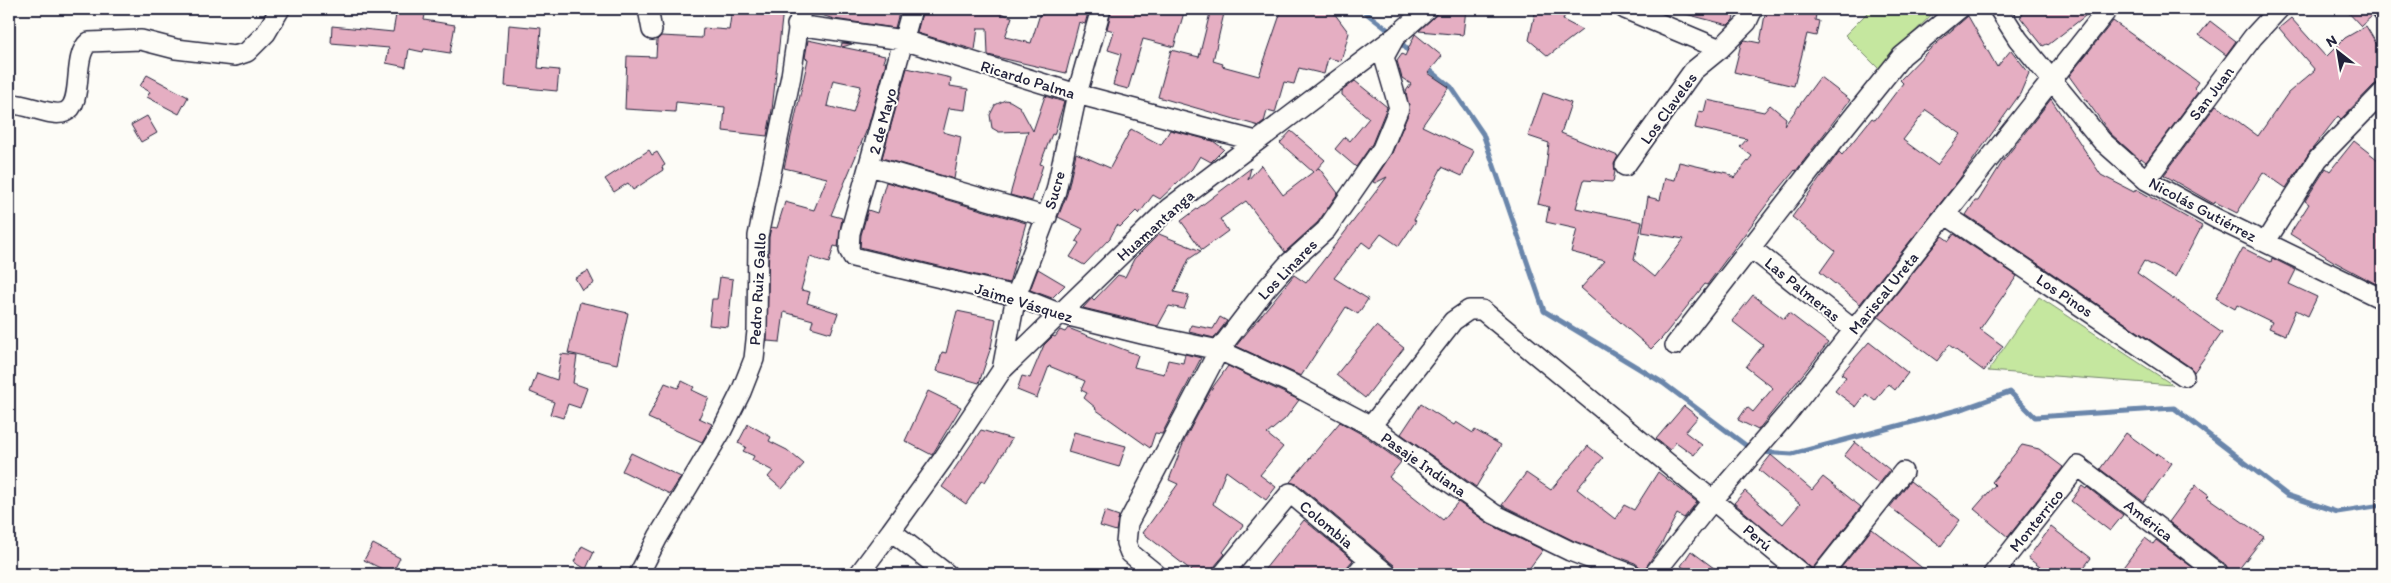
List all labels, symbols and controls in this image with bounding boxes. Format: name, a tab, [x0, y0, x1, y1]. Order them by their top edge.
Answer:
north arrow	[2314, 28, 2364, 78]
text: N	[2323, 32, 2340, 51]
street label: Ricardo Palma	[978, 56, 1078, 103]
street label: San Juan	[2185, 62, 2238, 124]
street label: Los Claveles	[1636, 69, 1701, 148]
street label: 2 de Mayo	[864, 86, 900, 156]
street label: Sucre	[1040, 169, 1069, 211]
street label: Nicolás Gutiérrez	[2146, 173, 2260, 246]
street label: Huamantanga	[1113, 186, 1198, 265]
street label: Pedro Ruiz Gallo	[745, 232, 770, 346]
street label: Los Linares	[1254, 235, 1321, 304]
street label: Mariscal Ureta	[1844, 248, 1922, 338]
street label: Las Palmeras	[1761, 253, 1844, 326]
street label: Los Pinos	[2033, 270, 2097, 321]
street label: Jaime Vásquez	[972, 279, 1076, 327]
street label: Pasaje Indiana	[1377, 428, 1471, 501]
street label: Monterrico	[2005, 485, 2068, 556]
street label: América	[2120, 495, 2177, 545]
street label: Colombia	[1296, 496, 1358, 553]
street label: Perú	[1740, 520, 1776, 555]

